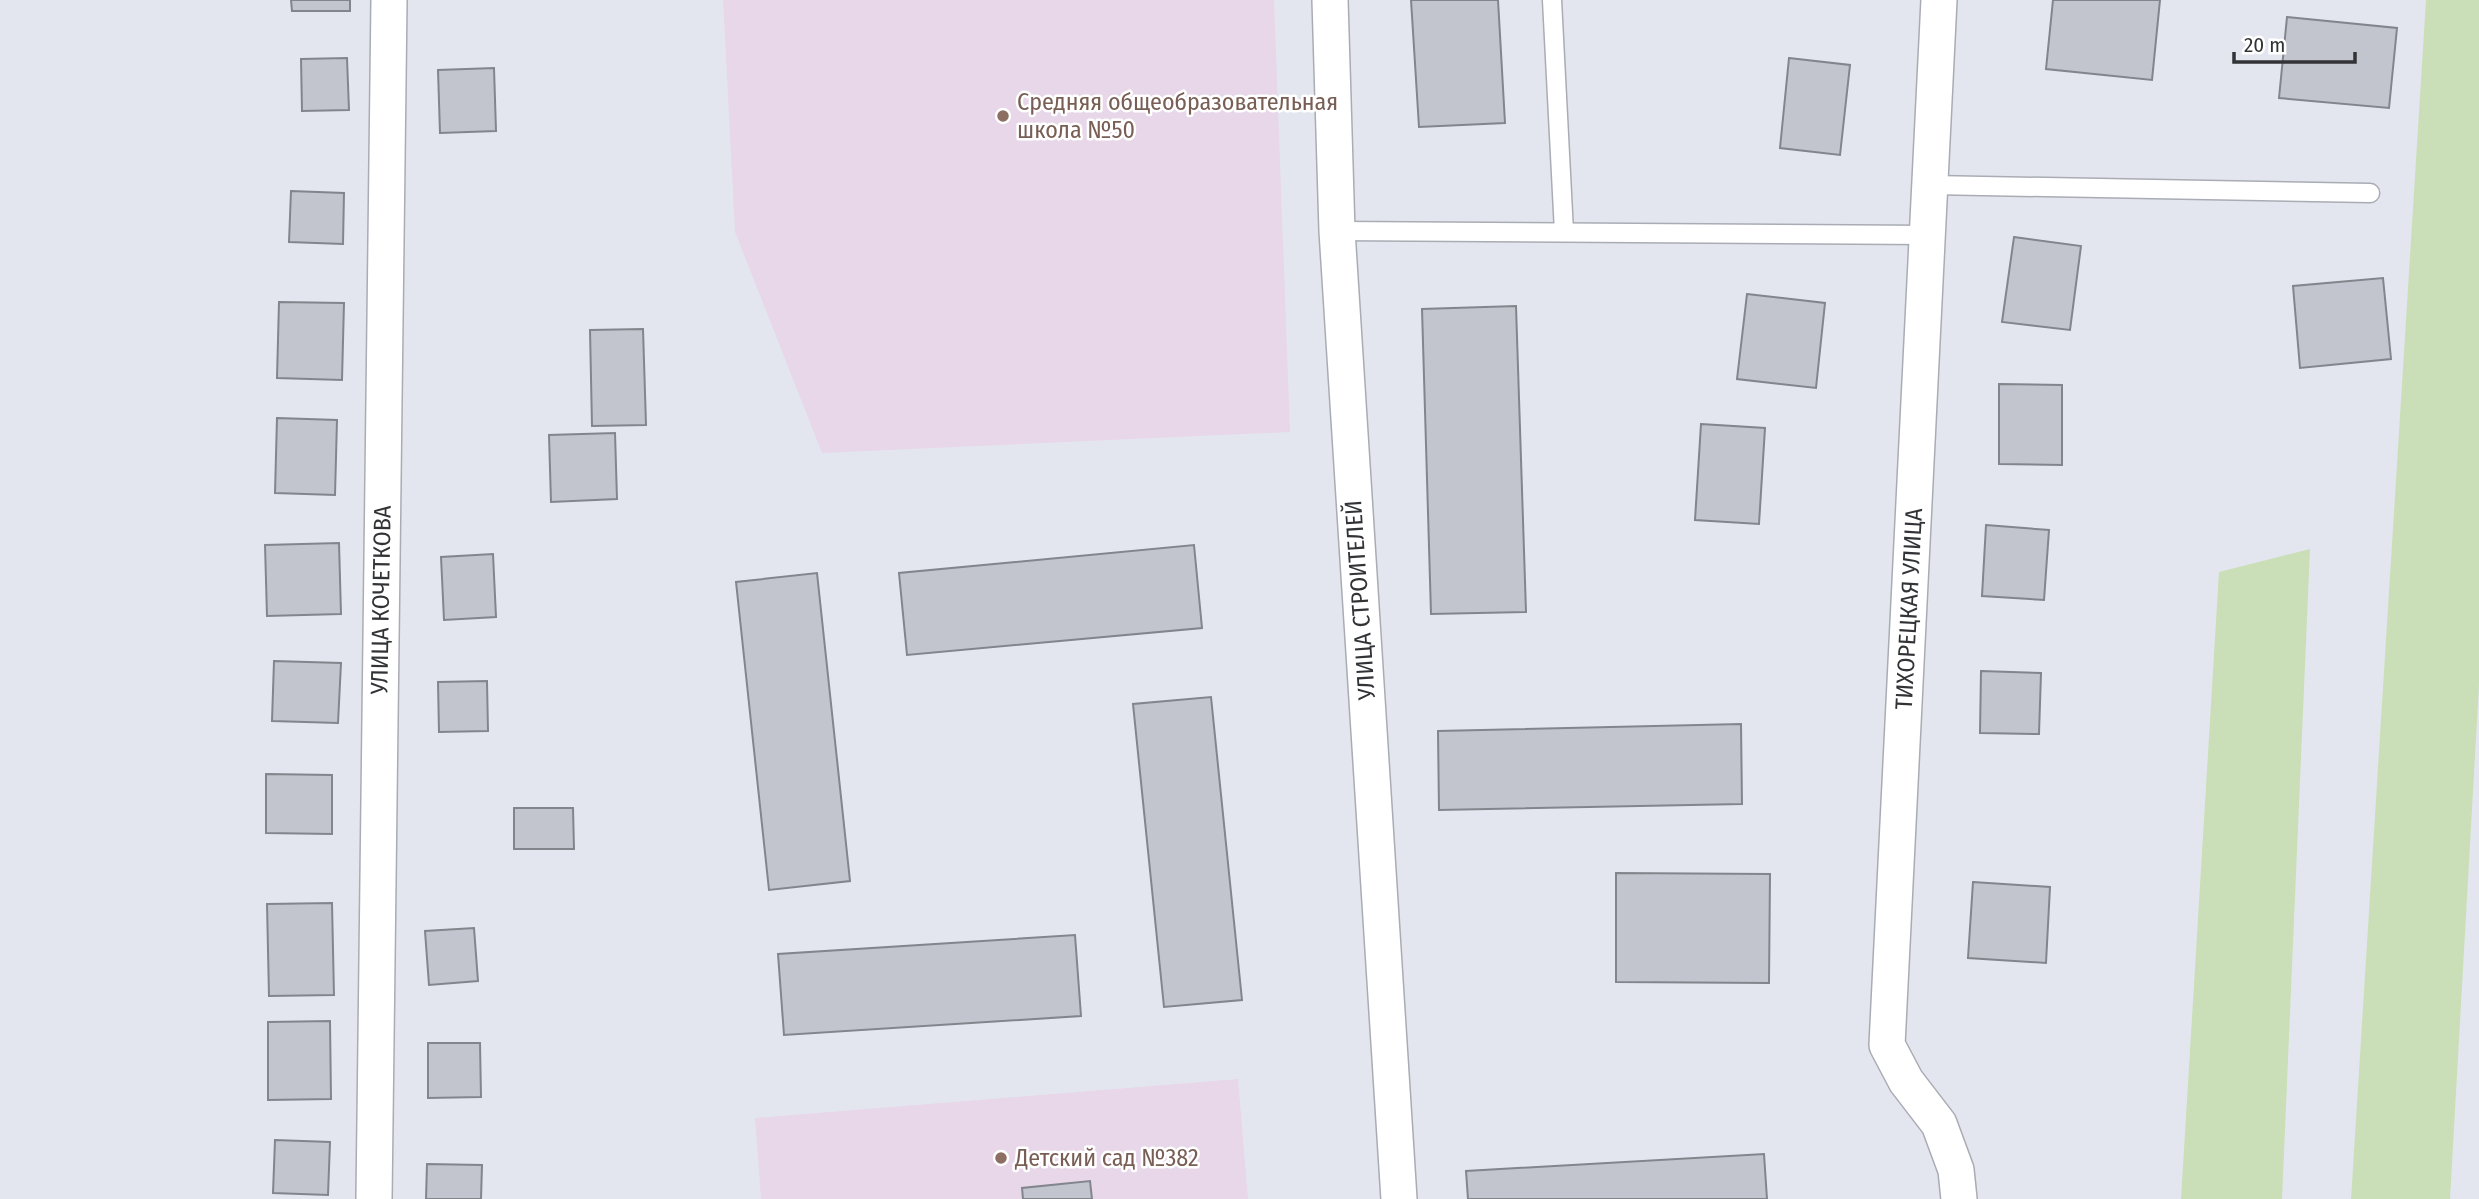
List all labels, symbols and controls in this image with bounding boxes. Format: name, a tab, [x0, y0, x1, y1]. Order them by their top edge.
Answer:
scale bar	[2234, 21, 2355, 65]
text: 20 m	[2244, 32, 2285, 58]
place label: Средняя общеобразовательная школа №50	[1017, 88, 1338, 144]
marker: Средняя общеобразовательная школа №50	[995, 108, 1011, 124]
street label: УЛИЦА СТРОИТЕЛЕЙ	[1339, 499, 1381, 702]
street label: УЛИЦА КОЧЕТКОВА	[365, 505, 397, 696]
street label: ТИХОРЕЦКАЯ УЛИЦА	[1890, 507, 1928, 710]
place label: Детский сад №382	[1014, 1144, 1199, 1172]
marker: Детский сад №382	[993, 1150, 1009, 1166]

